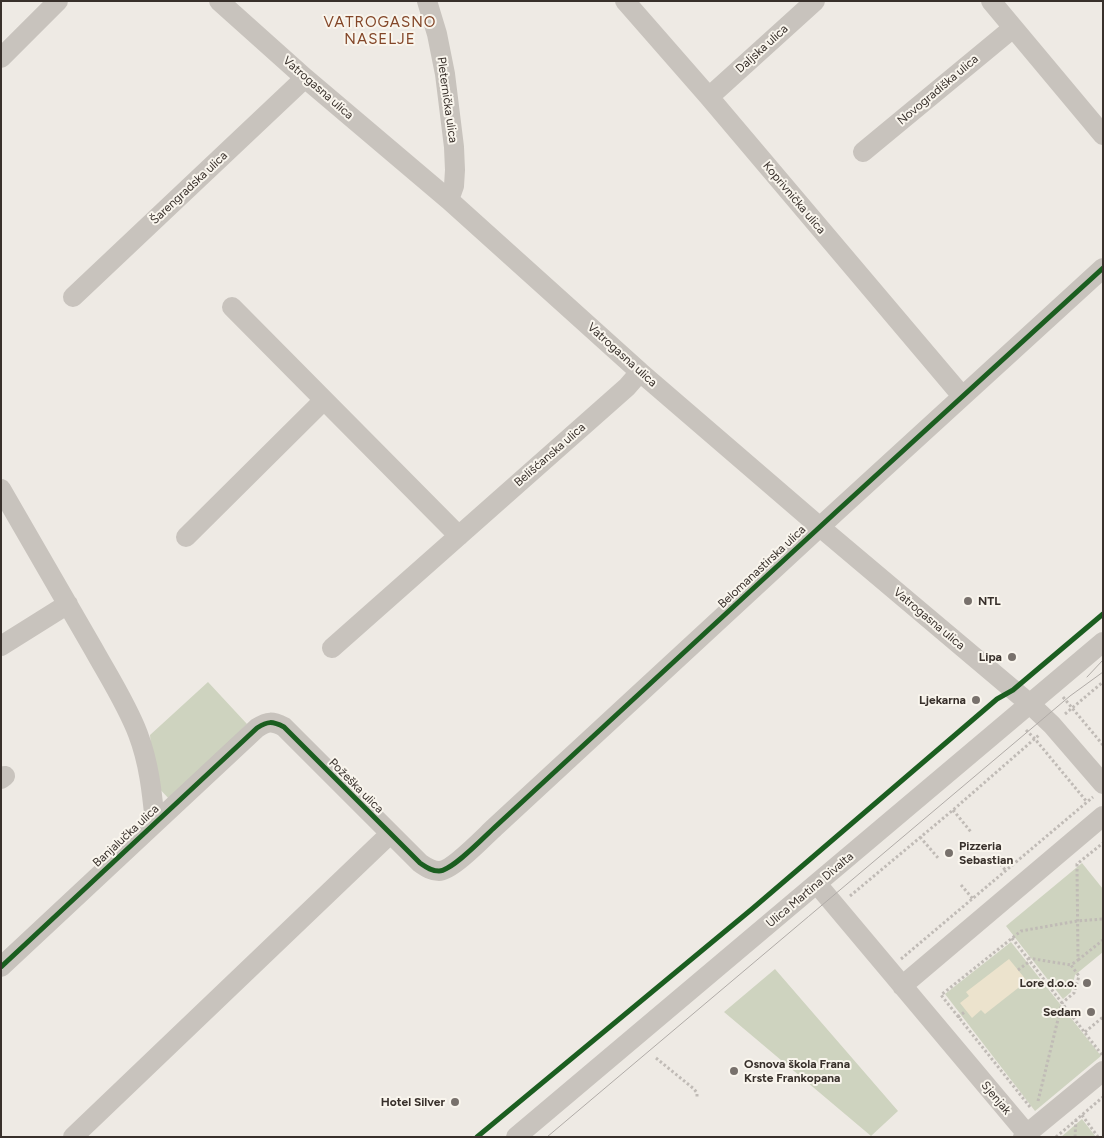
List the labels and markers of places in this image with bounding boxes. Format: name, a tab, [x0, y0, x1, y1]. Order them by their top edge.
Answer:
place label: NTL	[978, 594, 1001, 608]
marker: NTL	[962, 595, 974, 607]
place label: Lipa	[979, 650, 1002, 664]
marker: Lipa	[1006, 651, 1018, 663]
place label: Ljekarna	[919, 693, 966, 707]
marker: Ljekarna	[970, 694, 982, 706]
place label: Pizzeria Sebastian	[959, 839, 1013, 867]
marker: Pizzeria Sebastian	[943, 847, 955, 859]
place label: Lore d.o.o.	[1020, 976, 1077, 990]
marker: Lore d.o.o.	[1081, 977, 1093, 989]
place label: Sedam	[1043, 1005, 1081, 1019]
marker: Sedam	[1085, 1006, 1097, 1018]
place label: Osnova škola Frana Krste Frankopana	[744, 1057, 850, 1085]
marker: Osnova škola Frana Krste Frankopana	[728, 1065, 740, 1077]
place label: Hotel Silver	[381, 1095, 445, 1109]
marker: Hotel Silver	[449, 1096, 461, 1108]

